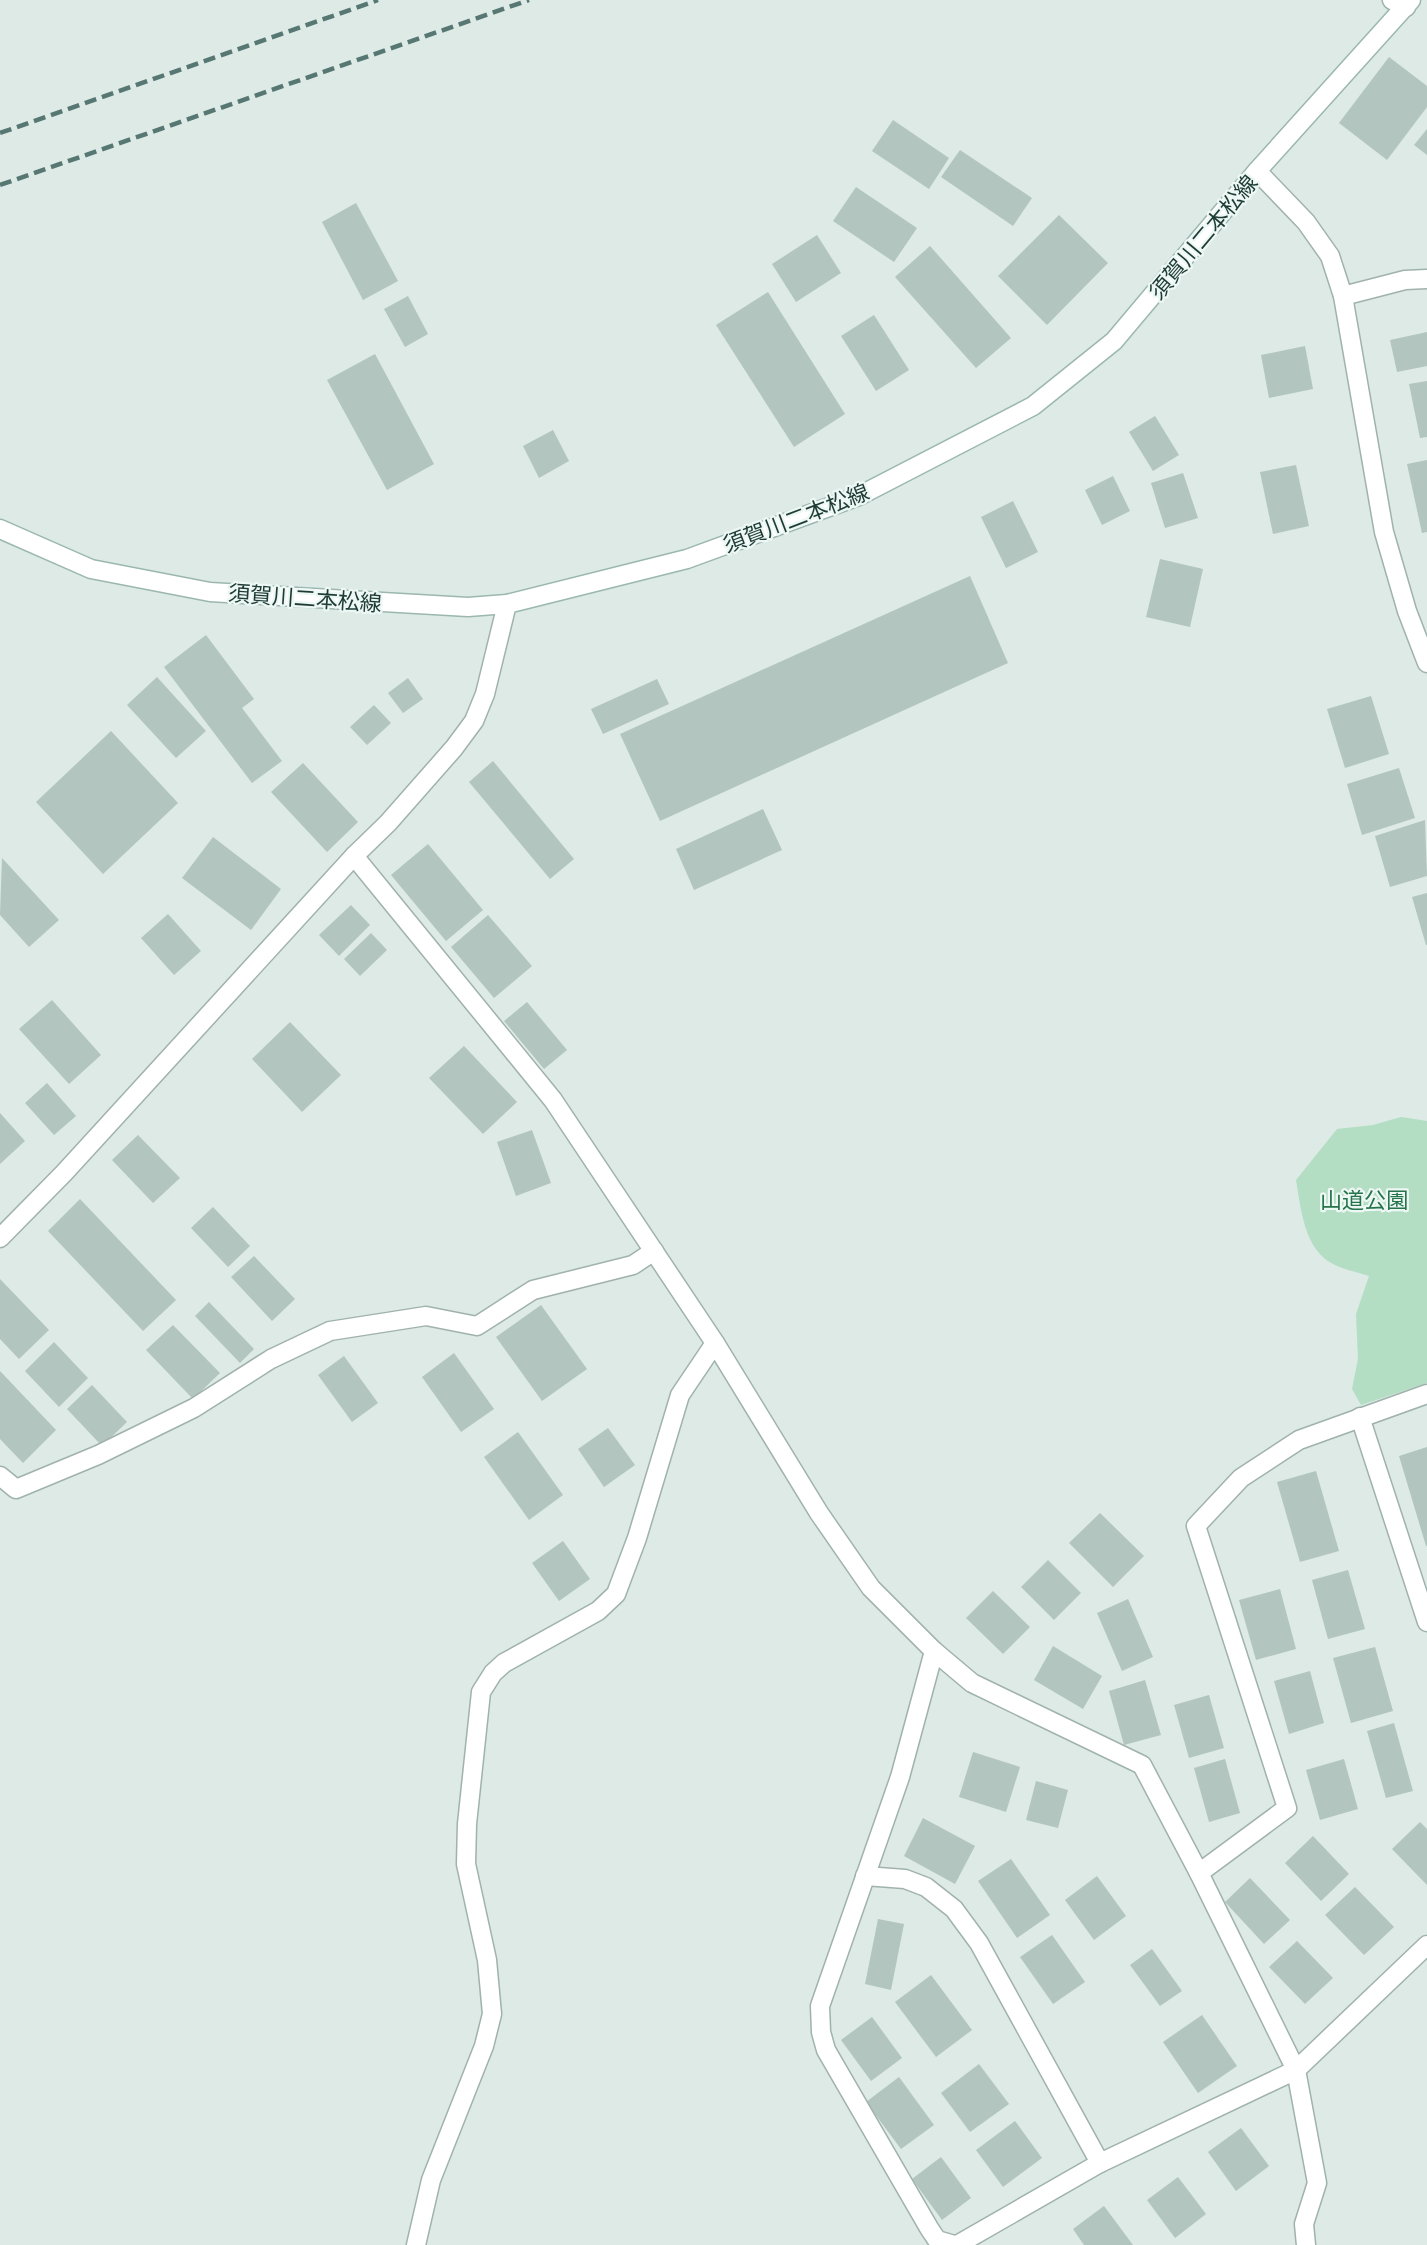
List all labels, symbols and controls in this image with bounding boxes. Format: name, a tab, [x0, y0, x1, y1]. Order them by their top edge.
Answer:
street label: 須賀川二本松線	[1140, 167, 1266, 307]
street label: 須賀川二本松線	[718, 475, 874, 561]
street label: 須賀川二本松線	[227, 576, 383, 620]
park label: 山道公園	[1320, 1183, 1408, 1217]

